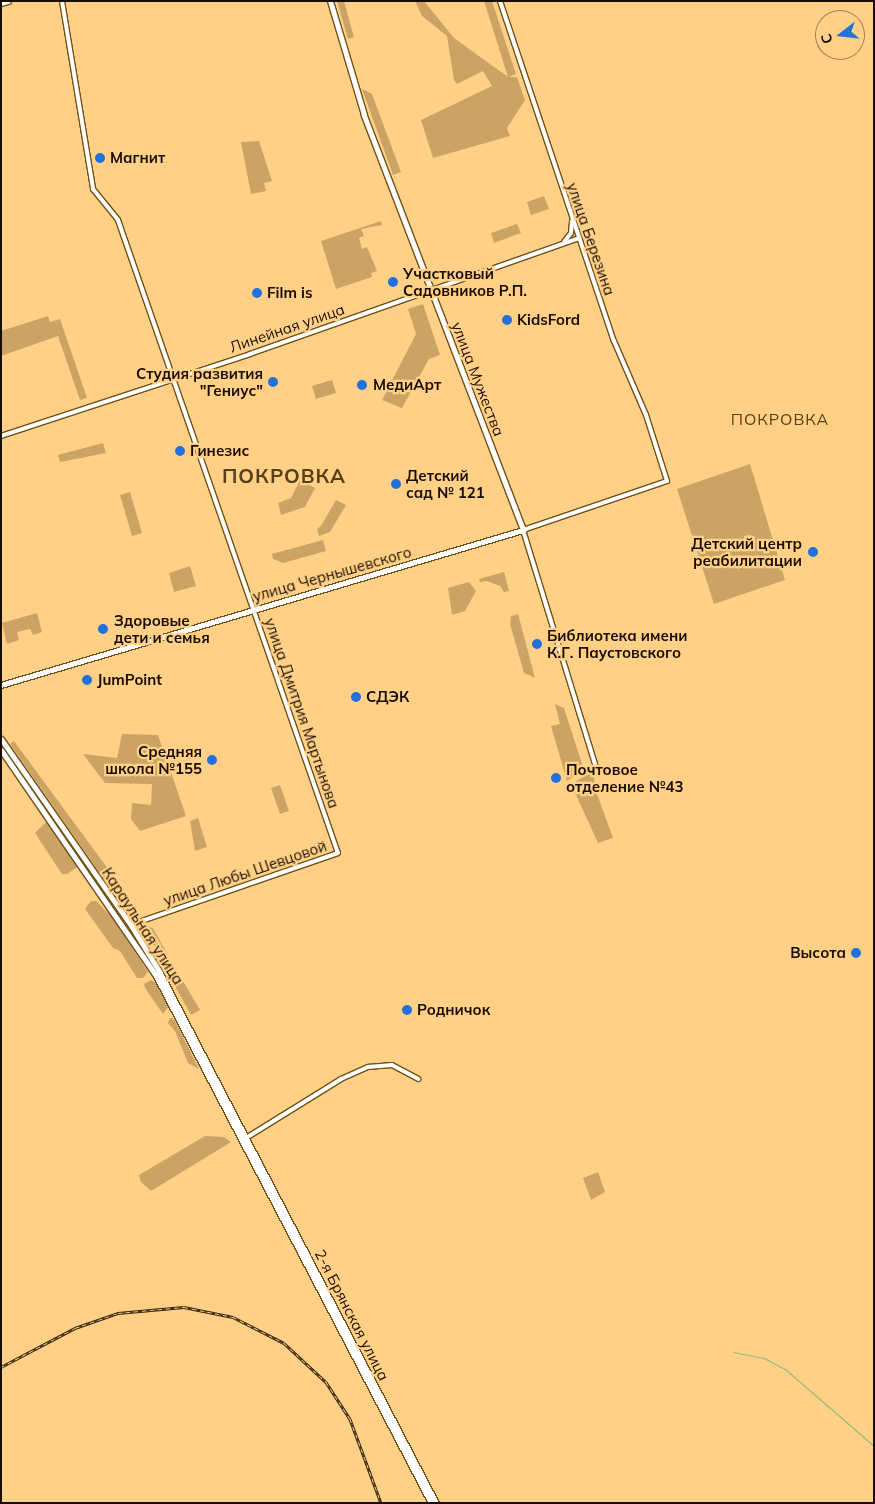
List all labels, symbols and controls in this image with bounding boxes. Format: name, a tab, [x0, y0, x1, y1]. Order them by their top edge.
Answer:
north arrow	[815, 10, 865, 60]
text: С	[817, 32, 837, 46]
place label: Магнит	[110, 149, 165, 167]
marker: Магнит	[94, 152, 106, 164]
street label: улица Березина	[563, 180, 619, 298]
place label: Участковый Садовников Р.П.	[403, 264, 527, 299]
marker: Участковый Садовников Р.П.	[387, 276, 399, 288]
place label: Film is	[267, 284, 312, 302]
marker: Film is	[251, 287, 263, 299]
street label: Линейная улица	[227, 300, 347, 356]
place label: KidsFord	[517, 311, 580, 329]
marker: KidsFord	[501, 314, 513, 326]
street label: улица Мужества	[448, 319, 508, 439]
place label: Студия развития "Гениус"	[136, 364, 263, 399]
marker: Студия развития "Гениус"	[267, 376, 279, 388]
place label: МедиАрт	[373, 376, 441, 394]
marker: МедиАрт	[355, 378, 369, 392]
district label: ПОКРОВКА	[730, 409, 830, 429]
place label: Гинезис	[190, 442, 249, 460]
marker: Гинезис	[174, 445, 186, 457]
district label: ПОКРОВКА	[221, 463, 347, 487]
place label: Детский сад № 121	[406, 466, 485, 501]
marker: Детский сад № 121	[390, 478, 402, 490]
place label: Детский центр реабилитации	[691, 534, 802, 569]
street label: улица Чернышевского	[251, 543, 413, 605]
marker: Детский центр реабилитации	[806, 545, 820, 559]
place label: Здоровые дети и семья	[114, 611, 210, 646]
street label: улица Дмитрия Мартынова	[261, 615, 343, 811]
marker: Здоровые дети и семья	[96, 622, 110, 636]
place label: Библиотека имени К.Г. Паустовского	[547, 626, 687, 661]
marker: Библиотека имени К.Г. Паустовского	[531, 638, 543, 650]
place label: JumPoint	[97, 671, 162, 689]
marker: JumPoint	[81, 674, 93, 686]
place label: СДЭК	[366, 688, 409, 706]
marker: СДЭК	[350, 691, 362, 703]
place label: Средняя школа №155	[105, 742, 202, 777]
marker: Средняя школа №155	[206, 754, 218, 766]
place label: Почтовое отделение №43	[566, 760, 683, 795]
marker: Почтовое отделение №43	[550, 772, 562, 784]
street label: улица Любы Шевцовой	[161, 837, 329, 909]
street label: Караульная улица	[98, 864, 188, 988]
place label: Высота	[790, 944, 846, 962]
marker: Высота	[850, 947, 862, 959]
place label: Родничок	[417, 1001, 490, 1019]
marker: Родничок	[401, 1004, 413, 1016]
street label: 2-я Брянская улица	[311, 1246, 393, 1384]

